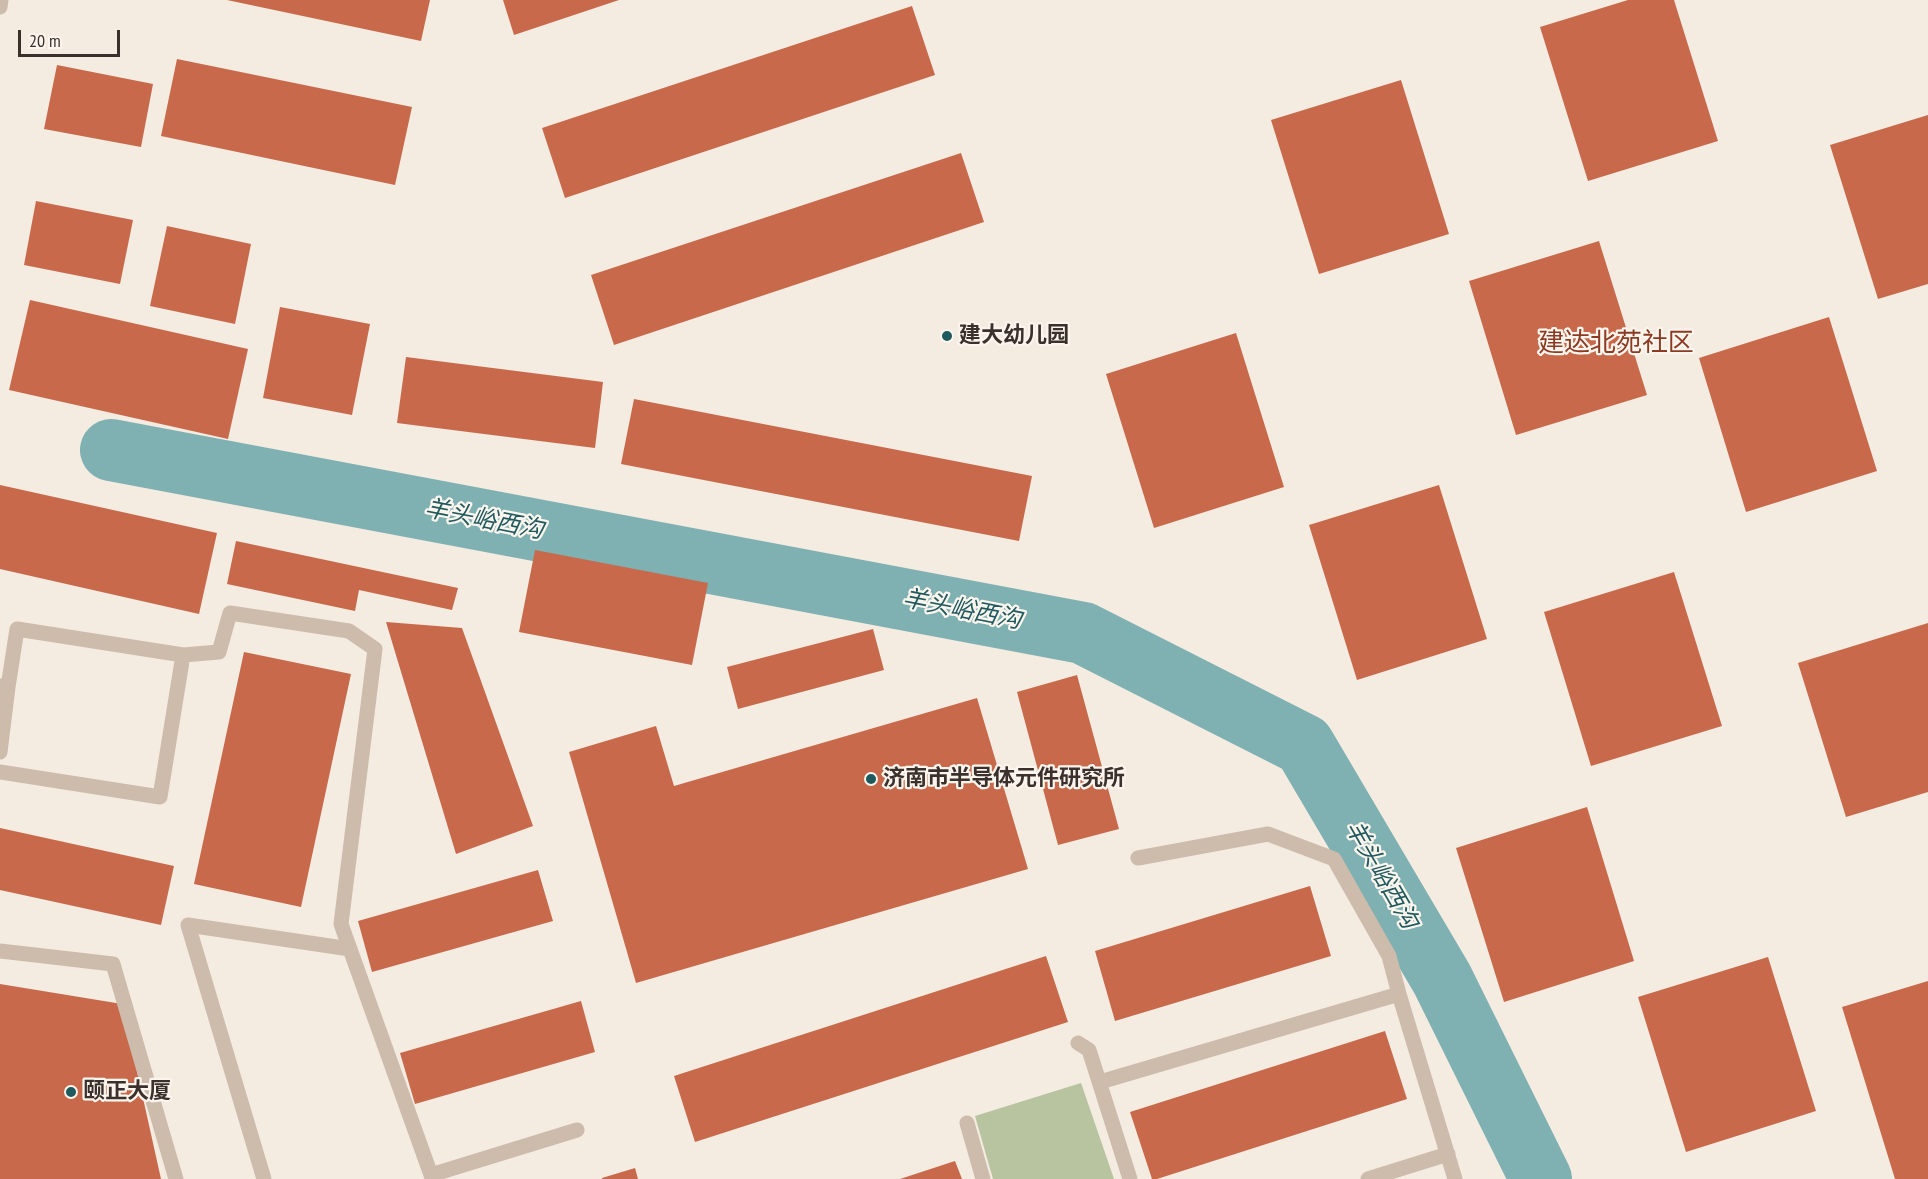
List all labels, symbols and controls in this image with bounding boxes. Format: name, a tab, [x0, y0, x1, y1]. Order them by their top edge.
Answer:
scale bar	[21, 18, 123, 56]
text: 20 m	[29, 29, 61, 52]
place label: 建大幼儿园	[959, 323, 1069, 349]
district label: 建达北苑社区	[1538, 328, 1694, 360]
marker: 建大幼儿园	[940, 329, 954, 343]
water label: 羊头峪西沟	[422, 494, 546, 546]
water label: 羊头峪西沟	[900, 584, 1024, 636]
place label: 济南市半导体元件研究所	[883, 766, 1125, 792]
marker: 济南市半导体元件研究所	[864, 772, 878, 786]
water label: 羊头峪西沟	[1339, 816, 1423, 934]
place label: 颐正大厦	[83, 1079, 171, 1105]
marker: 颐正大厦	[64, 1085, 78, 1099]

